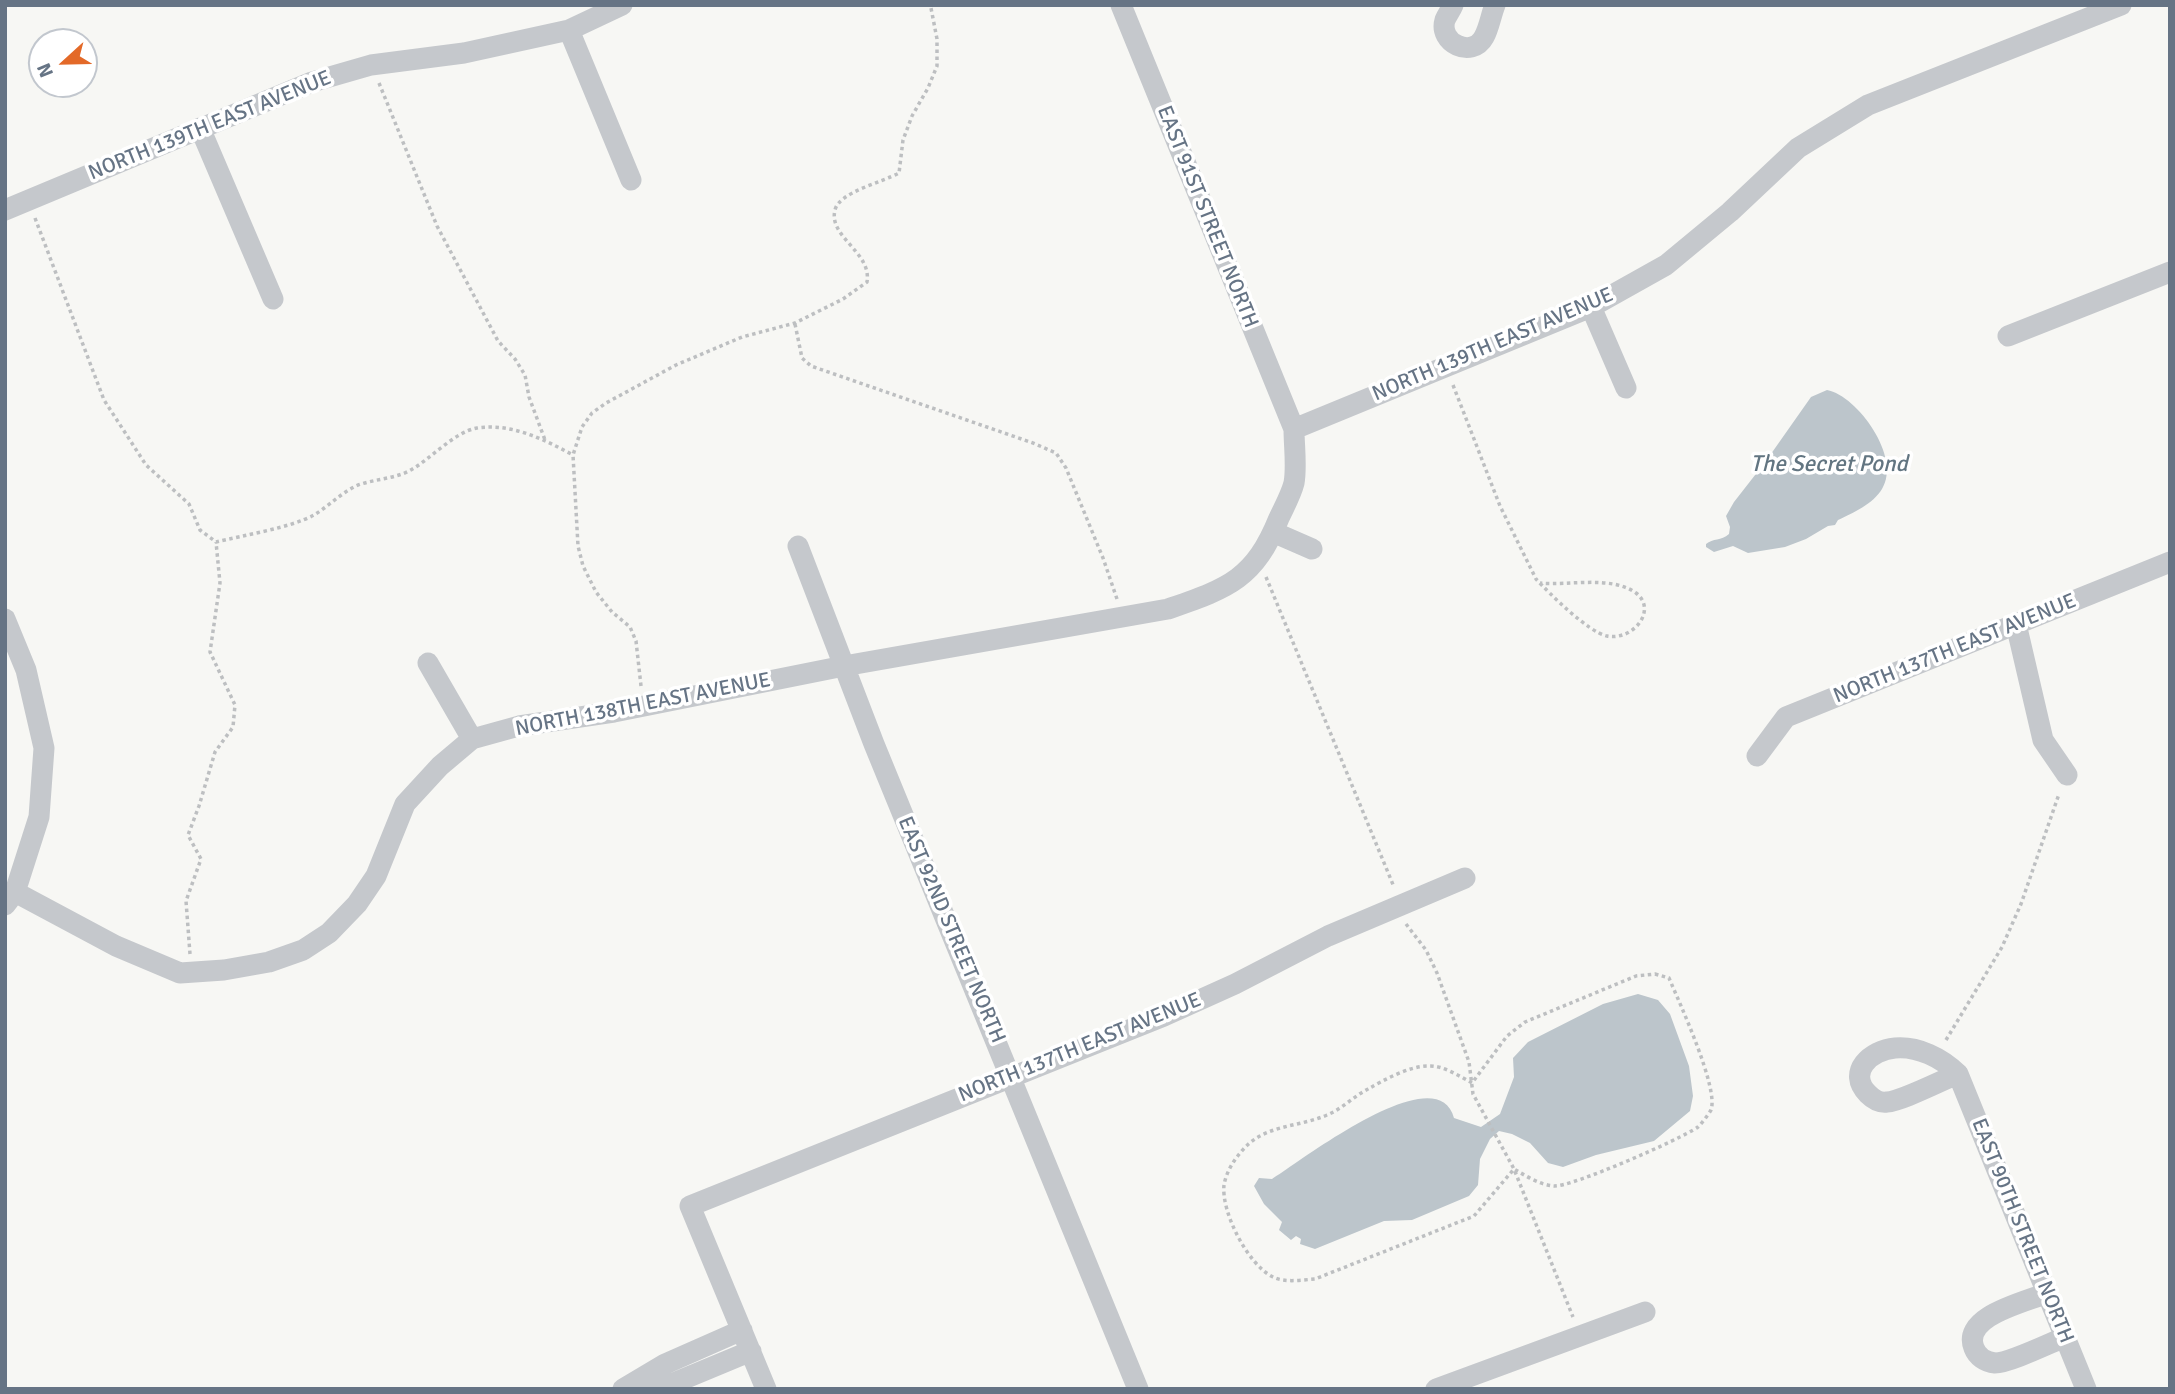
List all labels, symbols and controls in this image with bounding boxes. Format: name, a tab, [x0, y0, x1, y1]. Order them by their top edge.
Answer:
north arrow	[28, 28, 98, 98]
text: N	[32, 59, 59, 81]
street label: NORTH 139TH EAST AVENUE	[85, 66, 335, 186]
street label: EAST 91ST STREET NORTH	[1151, 102, 1263, 332]
street label: NORTH 139TH EAST AVENUE	[1369, 283, 1617, 407]
water label: The Secret Pond	[1750, 451, 1908, 479]
street label: NORTH 137TH EAST AVENUE	[1830, 589, 2080, 709]
street label: NORTH 138TH EAST AVENUE	[513, 668, 773, 742]
street label: EAST 92ND STREET NORTH	[892, 813, 1010, 1047]
street label: NORTH 137TH EAST AVENUE	[955, 988, 1205, 1108]
street label: EAST 90TH STREET NORTH	[1965, 1115, 2079, 1347]

